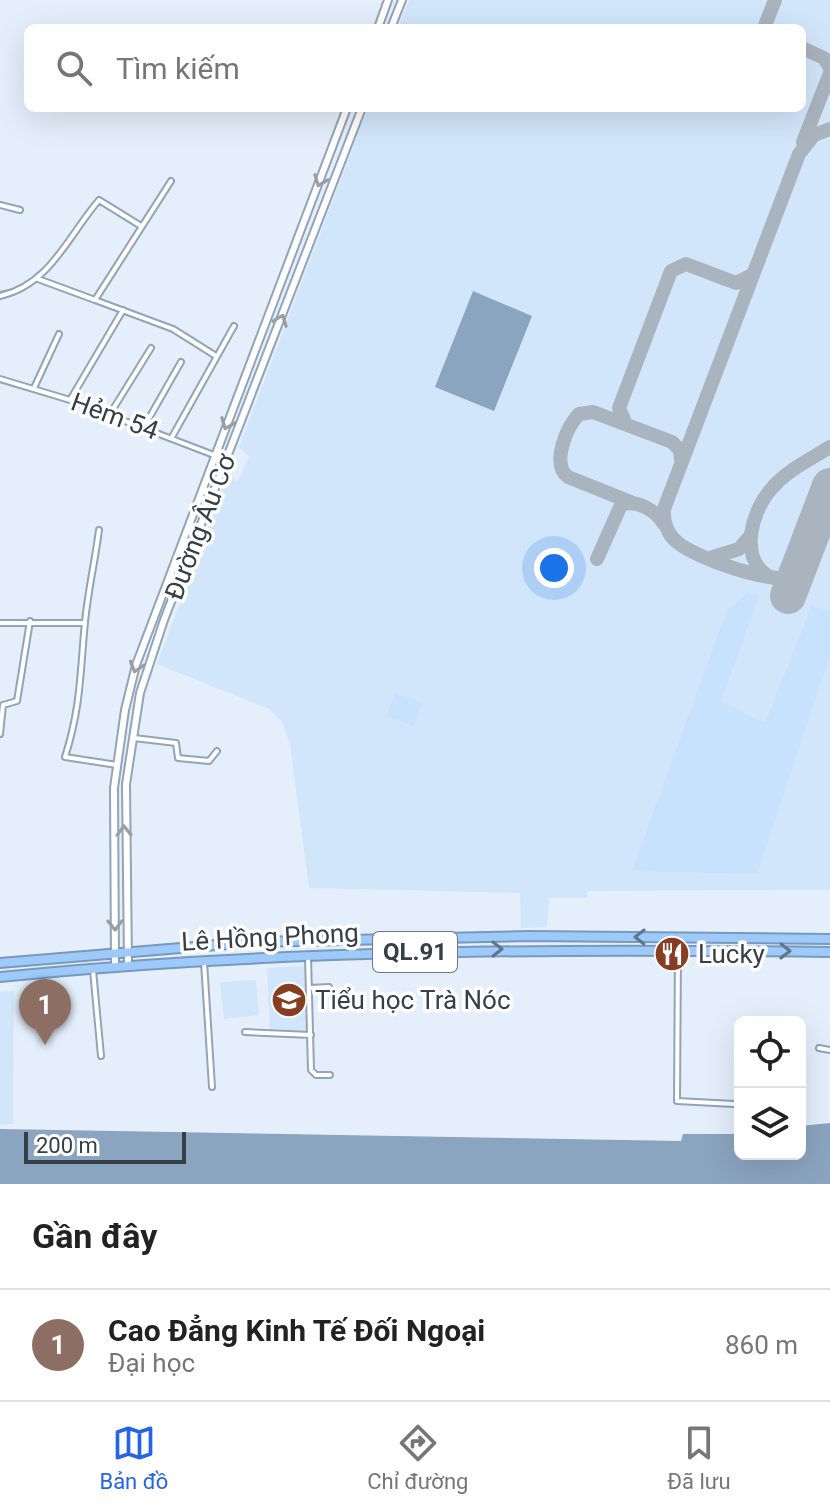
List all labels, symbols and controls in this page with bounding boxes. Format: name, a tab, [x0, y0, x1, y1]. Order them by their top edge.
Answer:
search box	[24, 24, 806, 112]
icon: search	[52, 46, 96, 90]
text: Tìm kiếm	[116, 51, 240, 86]
one-way arrow	[313, 173, 330, 187]
one-way arrow	[271, 314, 288, 328]
street label: Hẻm 54	[67, 386, 163, 446]
one-way arrow	[220, 416, 237, 430]
street label: Đường Âu Cơ	[159, 449, 242, 604]
your location	[534, 548, 574, 588]
one-way arrow	[129, 660, 145, 674]
one-way arrow	[116, 824, 133, 837]
street label: Lê Hồng Phong	[181, 917, 359, 957]
one-way arrow	[106, 919, 124, 932]
one-way arrow	[633, 928, 646, 946]
road number: QL.91	[373, 932, 457, 972]
restaurant icon: Lucky	[653, 935, 691, 973]
place label: Lucky	[698, 939, 765, 969]
one-way arrow	[491, 941, 504, 958]
one-way arrow	[779, 942, 792, 960]
pin: 1	[19, 979, 71, 1045]
school or university icon: Tiểu học Trà Nóc	[270, 981, 308, 1019]
place label: Tiểu học Trà Nóc	[315, 985, 511, 1015]
map controls	[734, 1016, 806, 1160]
button: locate	[734, 1016, 806, 1088]
button: layers	[734, 1088, 806, 1160]
scale bar	[24, 1128, 186, 1164]
text: 200 m	[36, 1133, 98, 1158]
text: Gần đây	[32, 1216, 157, 1256]
text: Cao Đẳng Kinh Tế Đối Ngoại	[108, 1313, 485, 1348]
text: 1	[51, 1330, 65, 1360]
text: 860 m	[725, 1330, 798, 1360]
text: Đại học	[108, 1348, 195, 1378]
tab: Bản đồ	[99, 1421, 168, 1494]
tab: Chỉ đường	[367, 1421, 468, 1494]
tab: Đã lưu	[667, 1421, 731, 1494]

